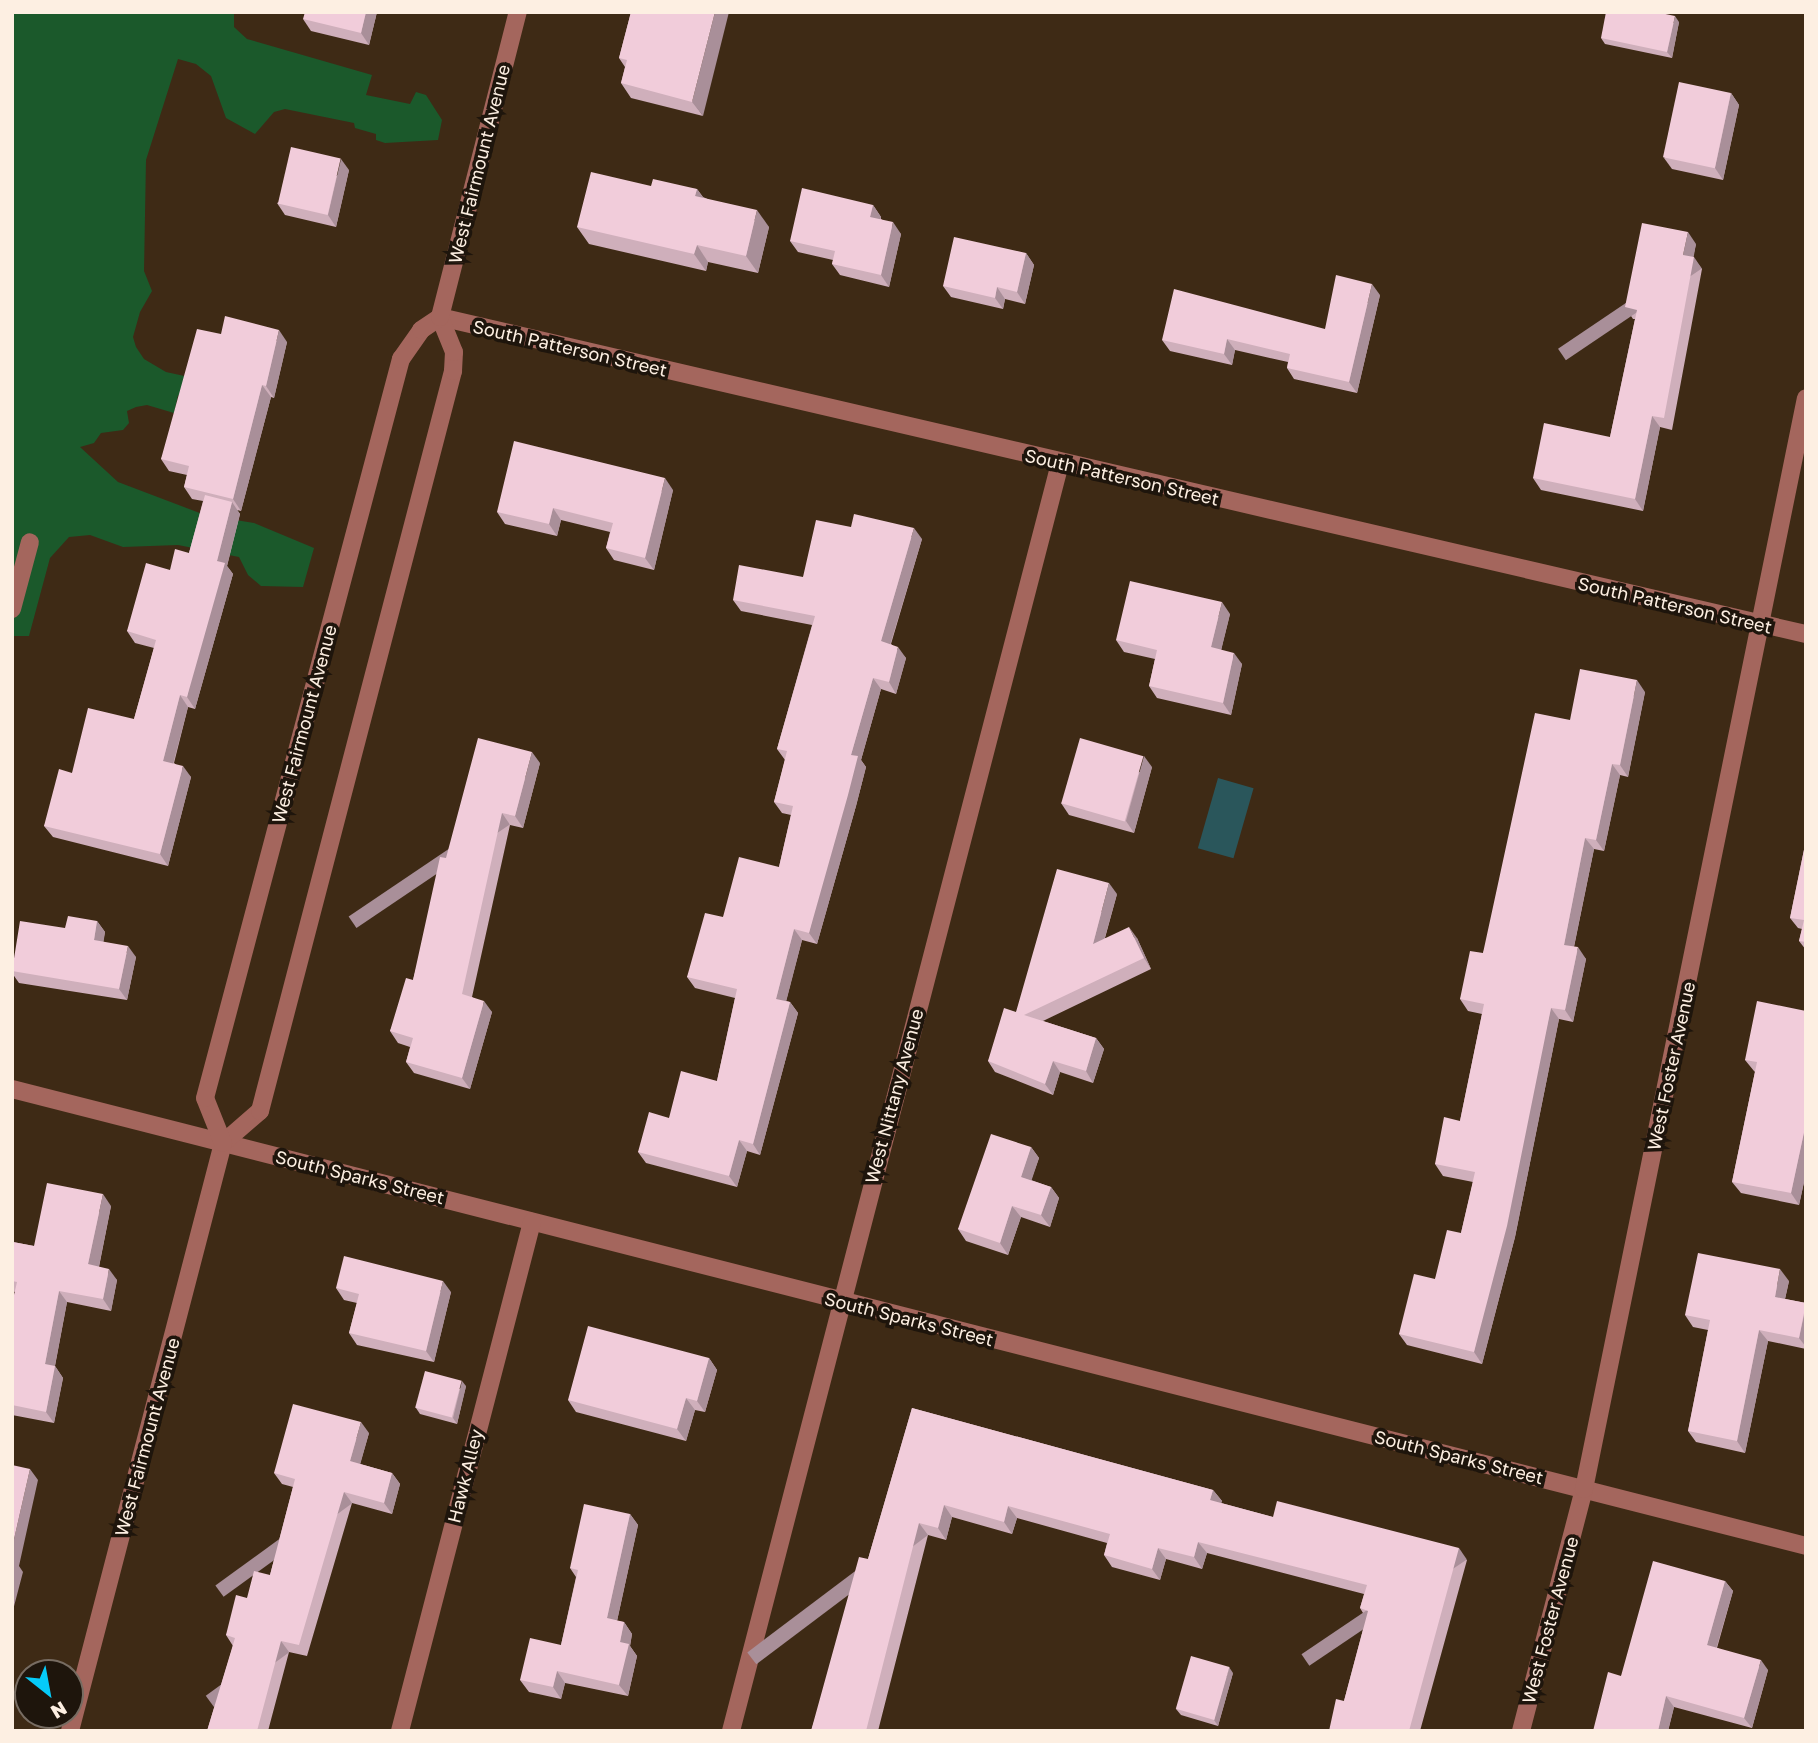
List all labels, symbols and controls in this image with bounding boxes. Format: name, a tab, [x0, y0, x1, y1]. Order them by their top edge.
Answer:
street label: West Fairmount Avenue	[444, 62, 514, 266]
street label: South Patterson Street	[471, 315, 669, 381]
street label: South Patterson Street	[1023, 444, 1221, 510]
street label: South Patterson Street	[1576, 572, 1774, 638]
street label: West Fairmount Avenue	[267, 623, 341, 825]
street label: West Foster Avenue	[1643, 980, 1699, 1152]
street label: West Nittany Avenue	[860, 1006, 928, 1186]
street label: South Sparks Street	[273, 1146, 447, 1208]
street label: South Sparks Street	[822, 1288, 996, 1350]
street label: West Fairmount Avenue	[110, 1336, 184, 1538]
street label: South Sparks Street	[1372, 1426, 1546, 1488]
street label: Hawk Alley	[443, 1427, 487, 1525]
street label: West Foster Avenue	[1517, 1534, 1583, 1706]
north arrow	[14, 1659, 84, 1729]
text: N	[47, 1697, 71, 1724]

